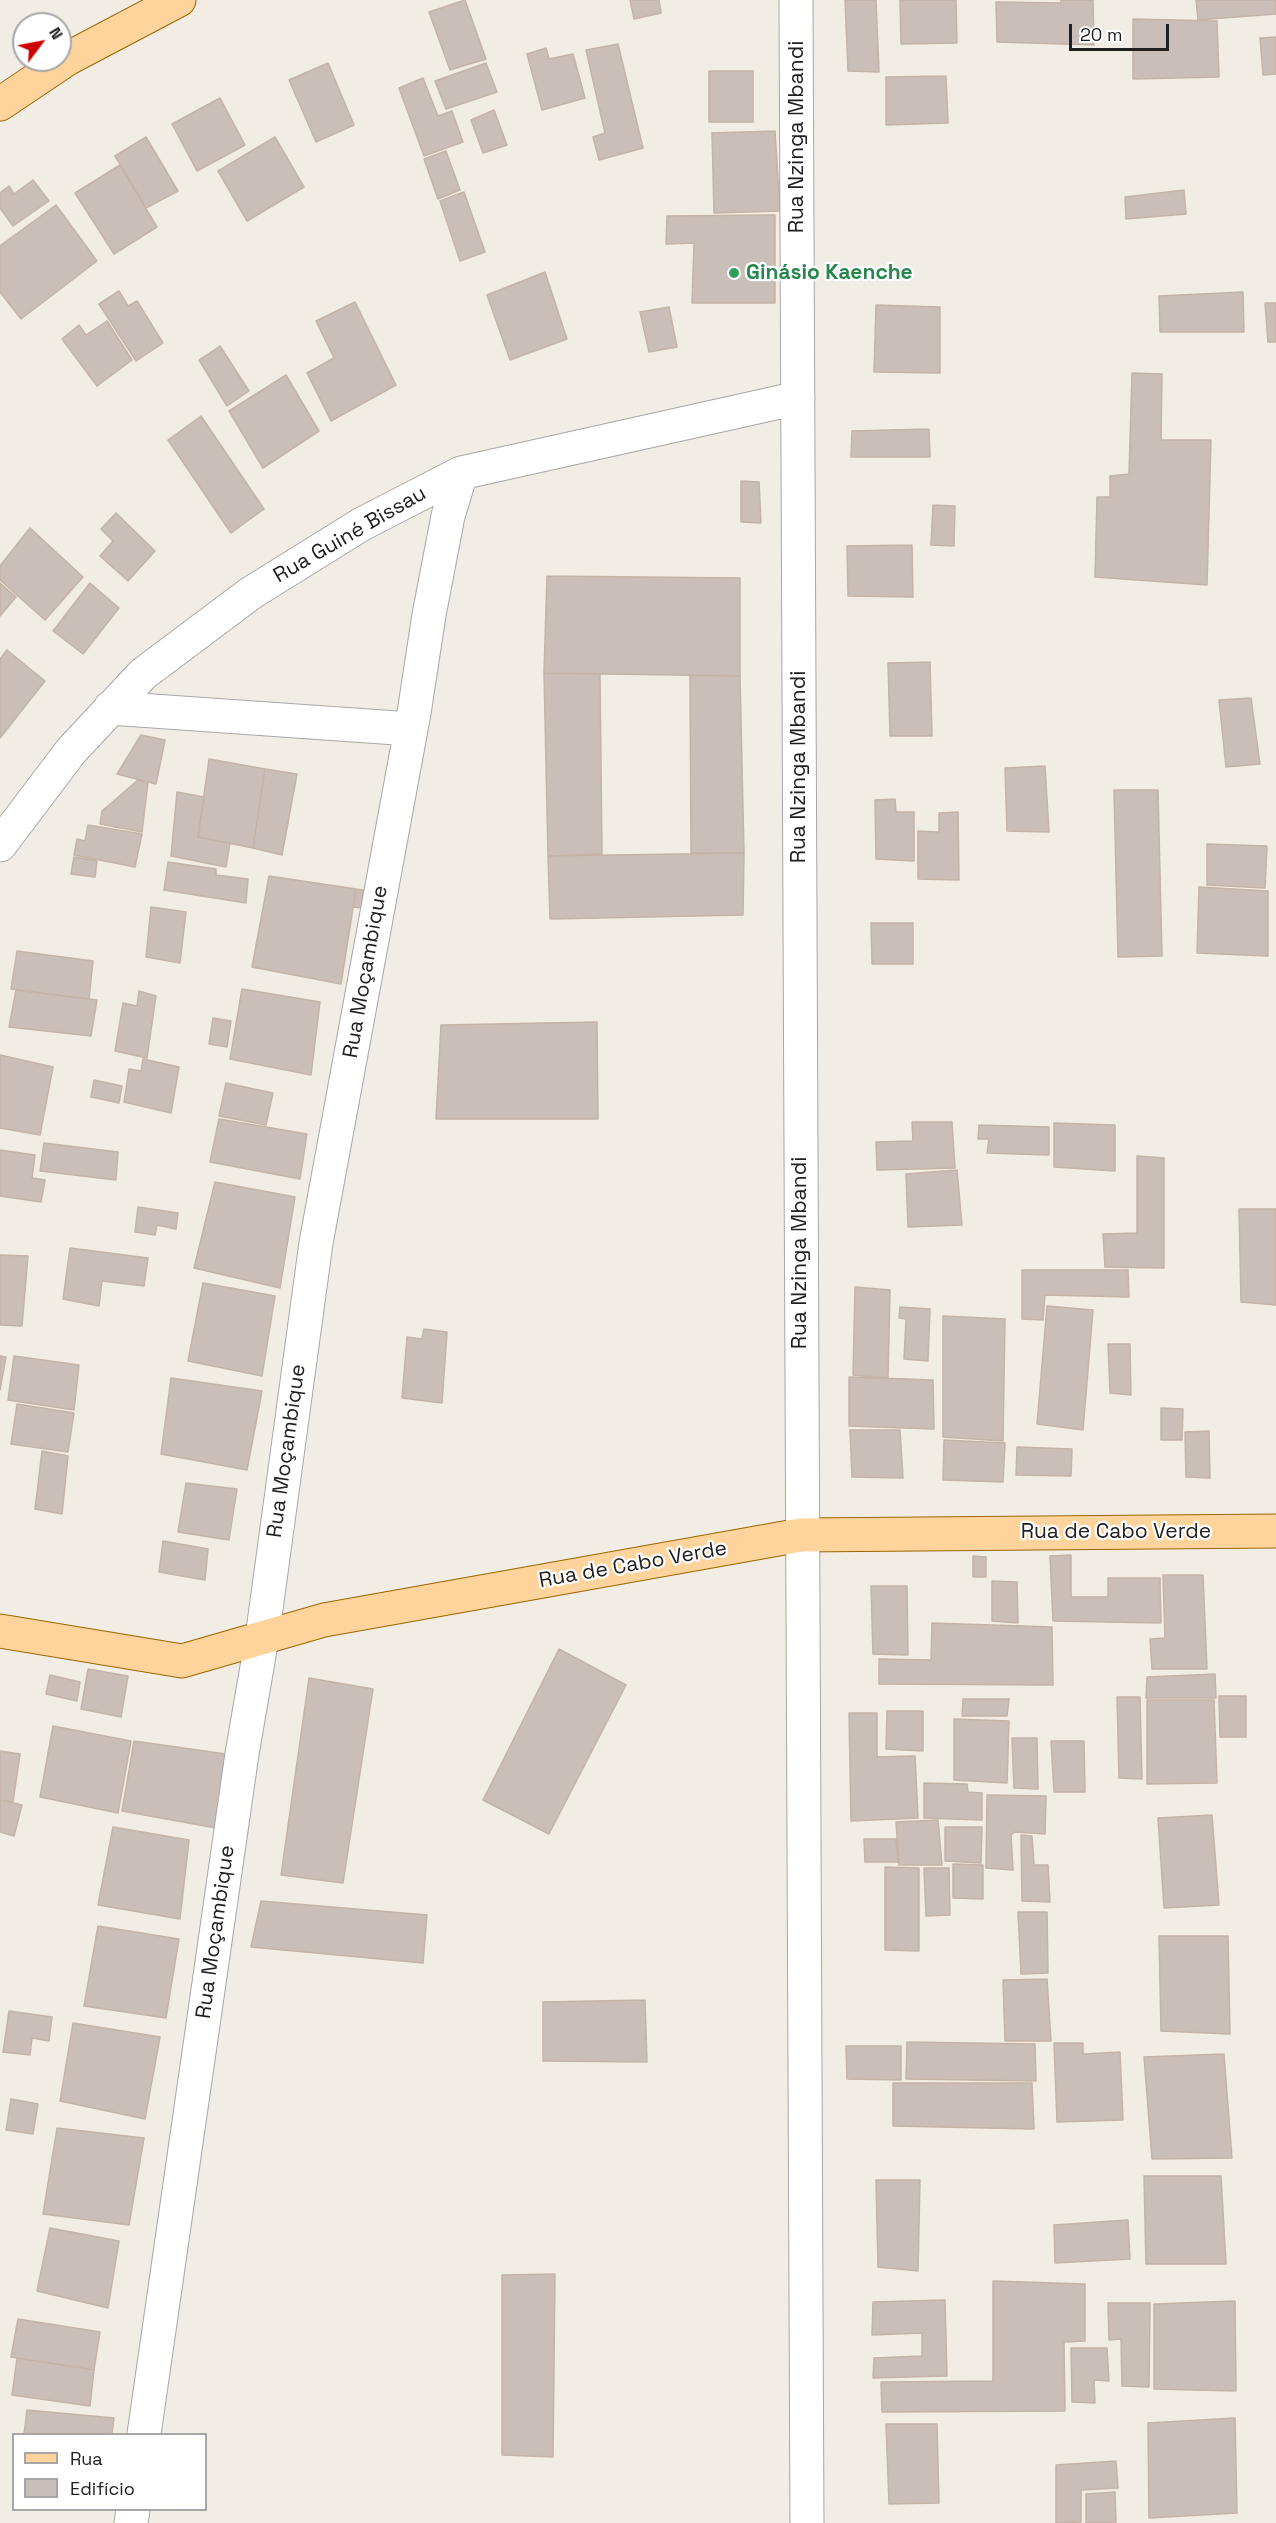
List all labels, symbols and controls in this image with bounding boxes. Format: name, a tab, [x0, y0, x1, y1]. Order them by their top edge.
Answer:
north arrow	[12, 12, 72, 72]
scale bar	[1072, 12, 1172, 50]
text: N	[44, 23, 68, 43]
text: 20 m	[1080, 23, 1123, 46]
street label: Rua Nzinga Mbandi	[784, 41, 810, 233]
place label: Ginásio Kaenche	[746, 260, 913, 286]
marker: Ginásio Kaenche	[727, 266, 741, 280]
street label: Rua Guiné Bissau	[269, 481, 431, 589]
street label: Rua Nzinga Mbandi	[786, 671, 812, 863]
street label: Rua Moçambique	[338, 884, 394, 1060]
street label: Rua Nzinga Mbandi	[787, 1157, 813, 1349]
street label: Rua Moçambique	[262, 1363, 312, 1539]
street label: Rua de Cabo Verde	[1021, 1519, 1211, 1545]
street label: Rua de Cabo Verde	[537, 1536, 729, 1594]
street label: Rua Moçambique	[191, 1844, 241, 2020]
legend	[12, 2433, 207, 2511]
text: Rua	[70, 2447, 103, 2470]
text: Edifício	[70, 2477, 135, 2500]

